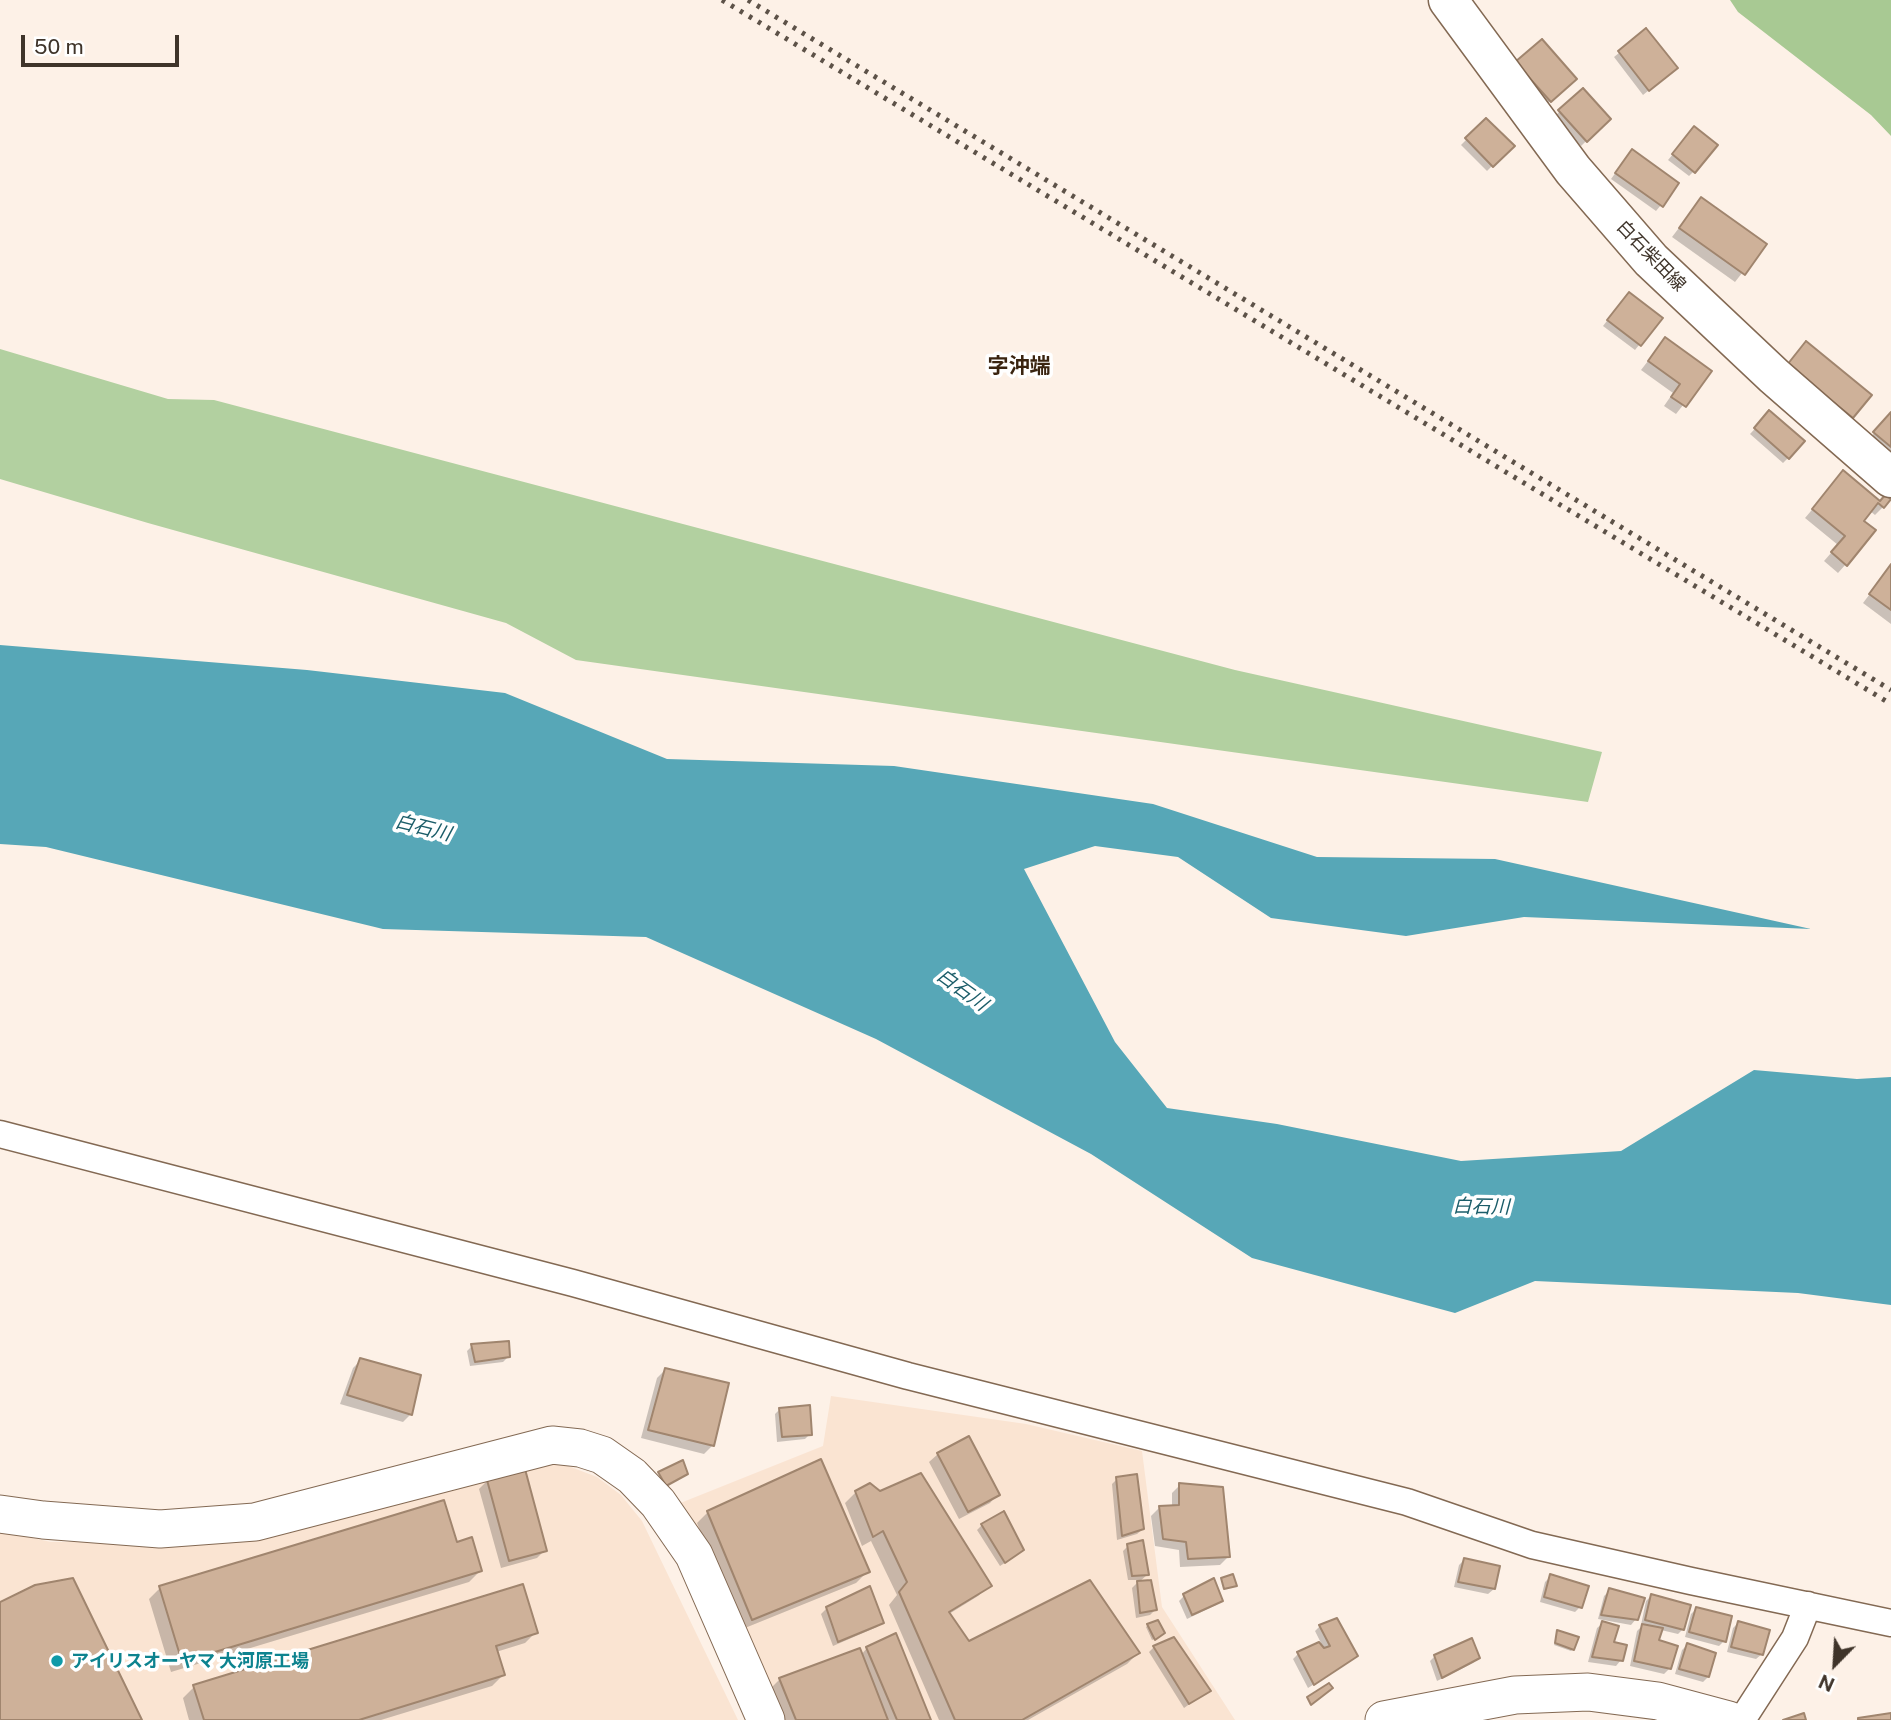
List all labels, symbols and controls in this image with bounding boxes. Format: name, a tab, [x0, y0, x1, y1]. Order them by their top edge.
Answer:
scale bar	[24, 21, 182, 65]
text: 50 m	[34, 34, 84, 59]
street label: 白石柴田線	[1612, 216, 1690, 296]
district label: 字沖端	[988, 354, 1050, 380]
water label: 白石川	[393, 810, 453, 846]
water label: 白石川	[932, 964, 992, 1016]
water label: 白石川	[1452, 1195, 1510, 1219]
north arrow	[1800, 1629, 1870, 1699]
place label: アイリスオーヤマ 大河原工場	[71, 1650, 309, 1672]
marker: アイリスオーヤマ 大河原工場	[49, 1653, 65, 1669]
text: N	[1815, 1670, 1838, 1696]

